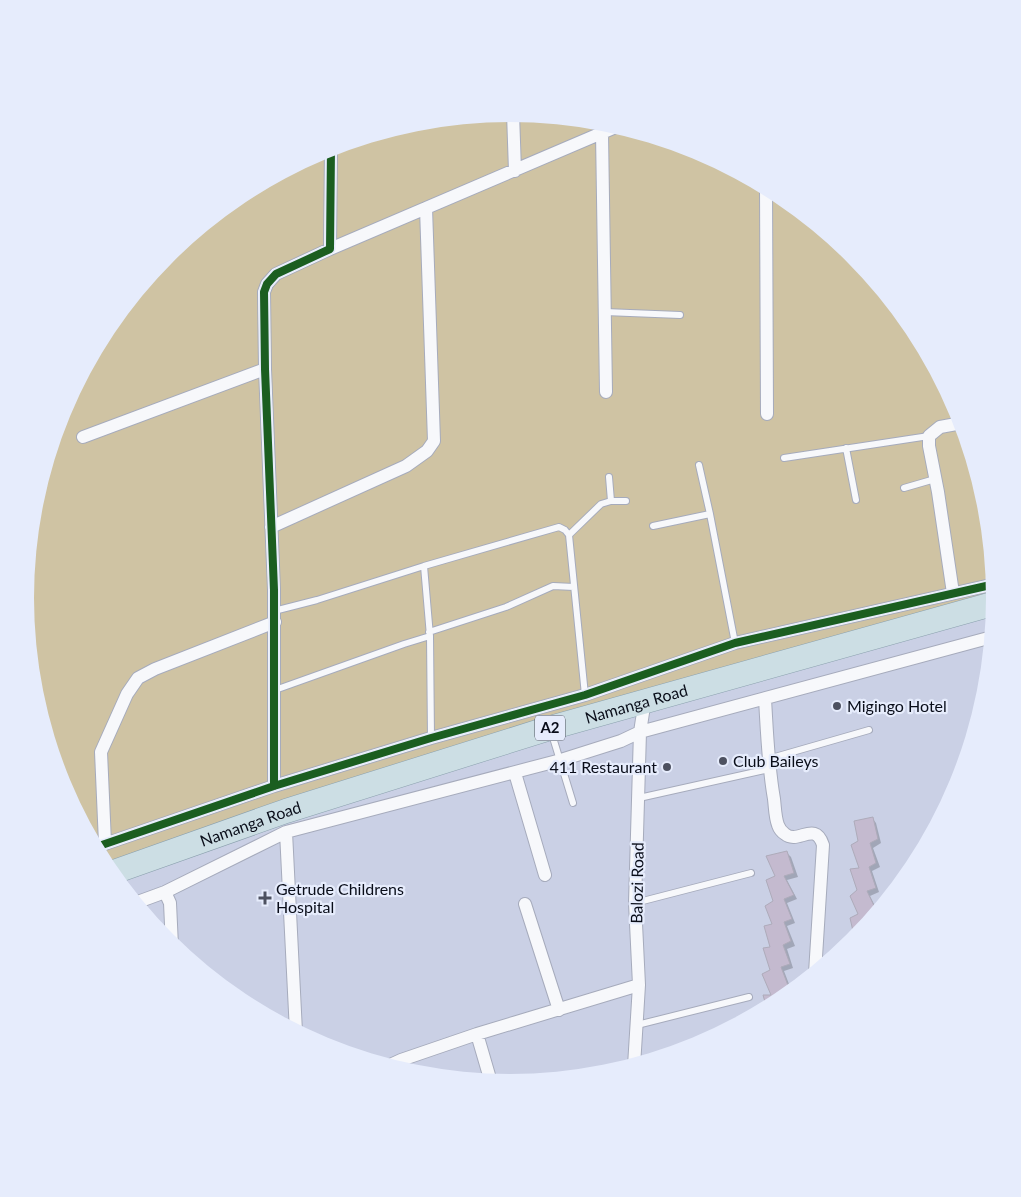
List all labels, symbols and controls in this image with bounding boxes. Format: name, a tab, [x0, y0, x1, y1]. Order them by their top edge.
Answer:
street label: Namanga Road	[583, 680, 690, 727]
place label: Migingo Hotel	[847, 696, 947, 715]
marker: Migingo Hotel	[831, 700, 843, 712]
road number: A2	[535, 716, 565, 740]
place label: Club Baileys	[733, 751, 819, 770]
marker: Club Baileys	[717, 755, 729, 767]
place label: 411 Restaurant	[549, 757, 657, 776]
marker: 411 Restaurant	[661, 761, 673, 773]
street label: Namanga Road	[197, 797, 303, 850]
street label: Balozi Road	[626, 842, 647, 924]
place label: Getrude Childrens Hospital	[276, 879, 404, 916]
marker: Getrude Childrens Hospital	[258, 891, 272, 905]

